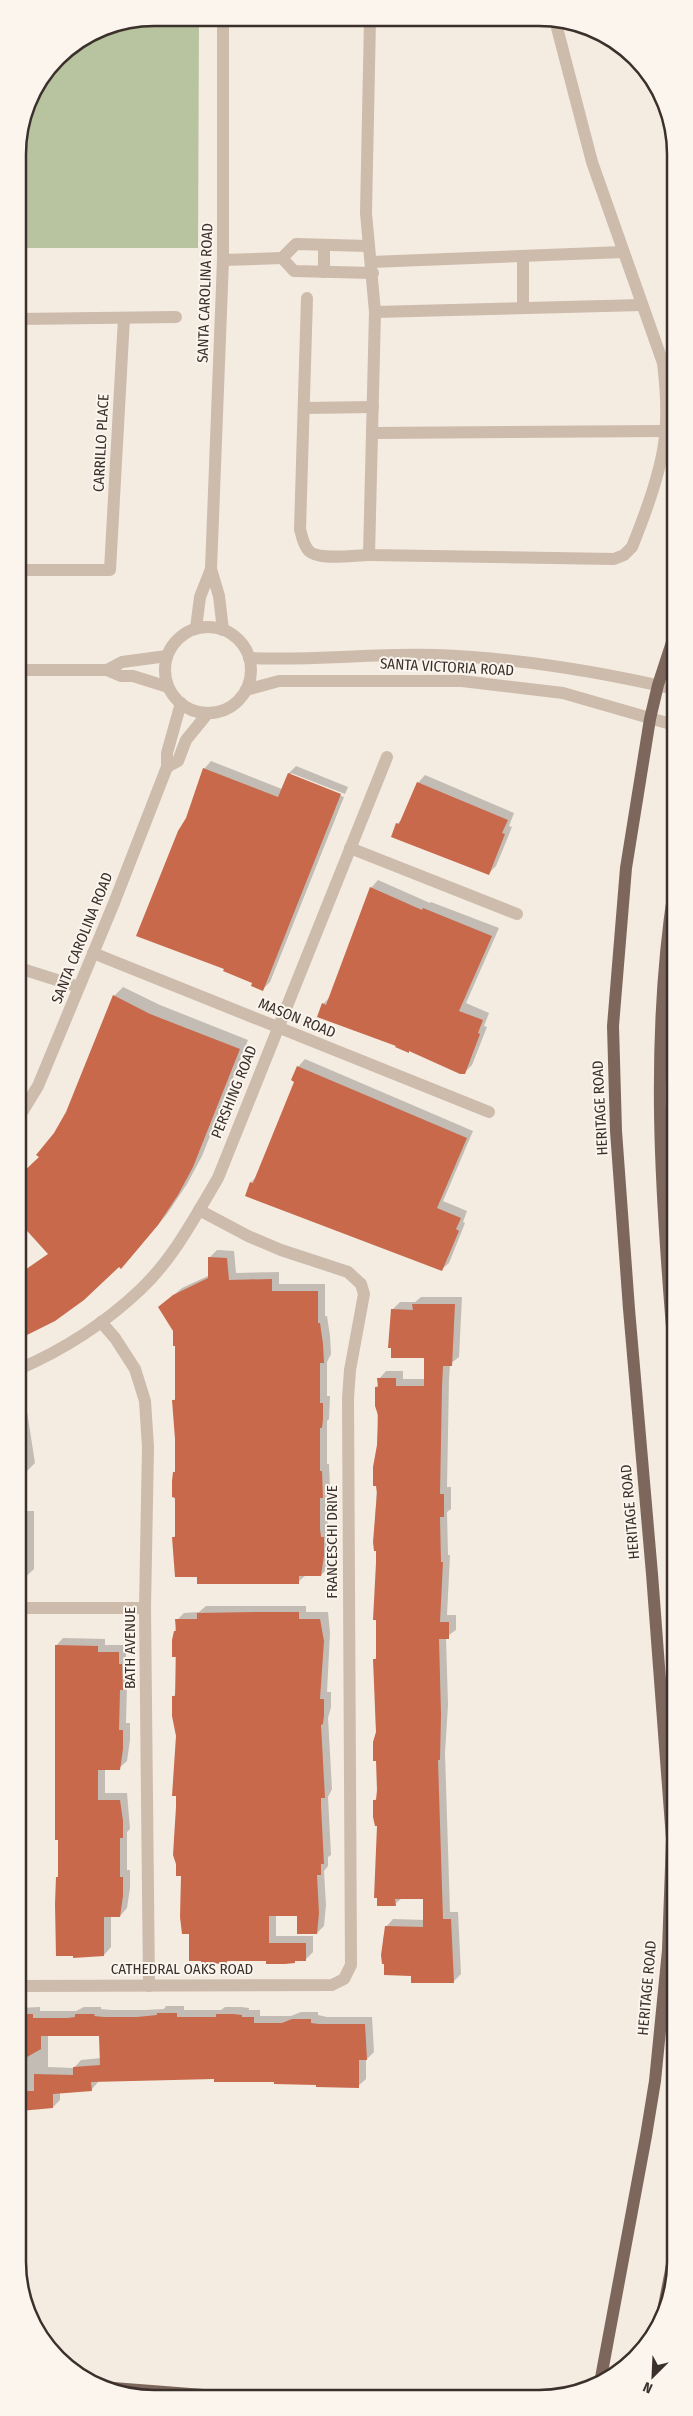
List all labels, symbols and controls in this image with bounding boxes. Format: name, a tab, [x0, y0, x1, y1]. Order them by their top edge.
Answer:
street label: SANTA CAROLINA ROAD	[194, 223, 216, 363]
street label: CARRILLO PLACE	[89, 393, 113, 493]
street label: SANTA VICTORIA ROAD	[379, 654, 515, 680]
street label: SANTA CAROLINA ROAD	[47, 870, 117, 1006]
street label: MASON ROAD	[256, 994, 338, 1042]
street label: PERSHING ROAD	[207, 1043, 261, 1141]
street label: HERITAGE ROAD	[589, 1060, 611, 1156]
street label: HERITAGE ROAD	[617, 1464, 643, 1560]
street label: FRANCESCHI DRIVE	[323, 1485, 341, 1599]
street label: BATH AVENUE	[121, 1607, 139, 1689]
street label: HERITAGE ROAD	[634, 1940, 660, 2036]
street label: CATHEDRAL OAKS ROAD	[111, 1960, 253, 1978]
north arrow	[628, 2351, 678, 2401]
text: N	[641, 2378, 655, 2397]

